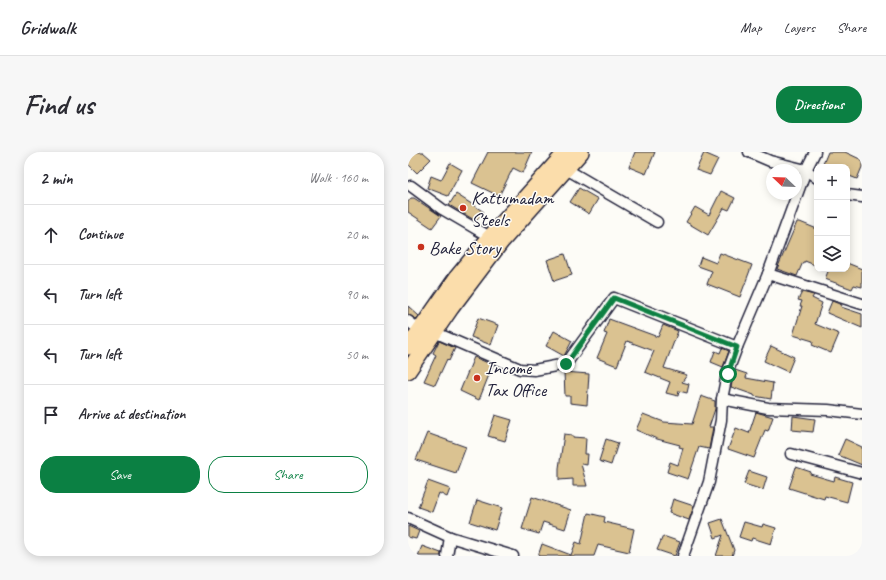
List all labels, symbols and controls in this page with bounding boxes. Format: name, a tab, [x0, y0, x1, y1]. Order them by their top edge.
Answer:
text: Gridwalk	[20, 16, 76, 40]
text: Map	[740, 19, 762, 36]
text: Layers	[784, 19, 815, 36]
text: Share	[837, 19, 866, 36]
button: Directions	[776, 86, 862, 123]
text: Find us	[24, 87, 94, 122]
north arrow	[766, 164, 802, 200]
map controls	[814, 164, 850, 272]
button: +	[814, 164, 850, 200]
text: 2 min	[40, 168, 73, 189]
text: Walk · 160 m	[309, 170, 368, 186]
place label: Kattumadam Steels	[471, 186, 555, 232]
button: −	[814, 200, 850, 236]
marker: Kattumadam Steels	[458, 203, 468, 213]
icon: ahead	[40, 224, 62, 246]
text: Continue	[78, 225, 123, 244]
text: 20 m	[346, 227, 368, 243]
place label: Bake Story	[429, 236, 502, 260]
button: layers	[814, 236, 850, 272]
marker: Bake Story	[416, 242, 426, 252]
icon: left	[40, 284, 62, 306]
text: Turn left	[78, 285, 121, 304]
text: 90 m	[346, 287, 368, 303]
icon: left	[40, 344, 62, 366]
text: Turn left	[78, 345, 121, 364]
text: 50 m	[346, 347, 368, 363]
route end	[557, 355, 575, 373]
place label: Income Tax Office	[485, 356, 548, 402]
route start	[719, 365, 737, 383]
marker: Income Tax Office	[472, 373, 482, 383]
icon: arrive	[40, 404, 62, 426]
text: Arrive at destination	[78, 405, 185, 424]
button: Save	[40, 456, 200, 493]
button: Share	[208, 456, 368, 493]

